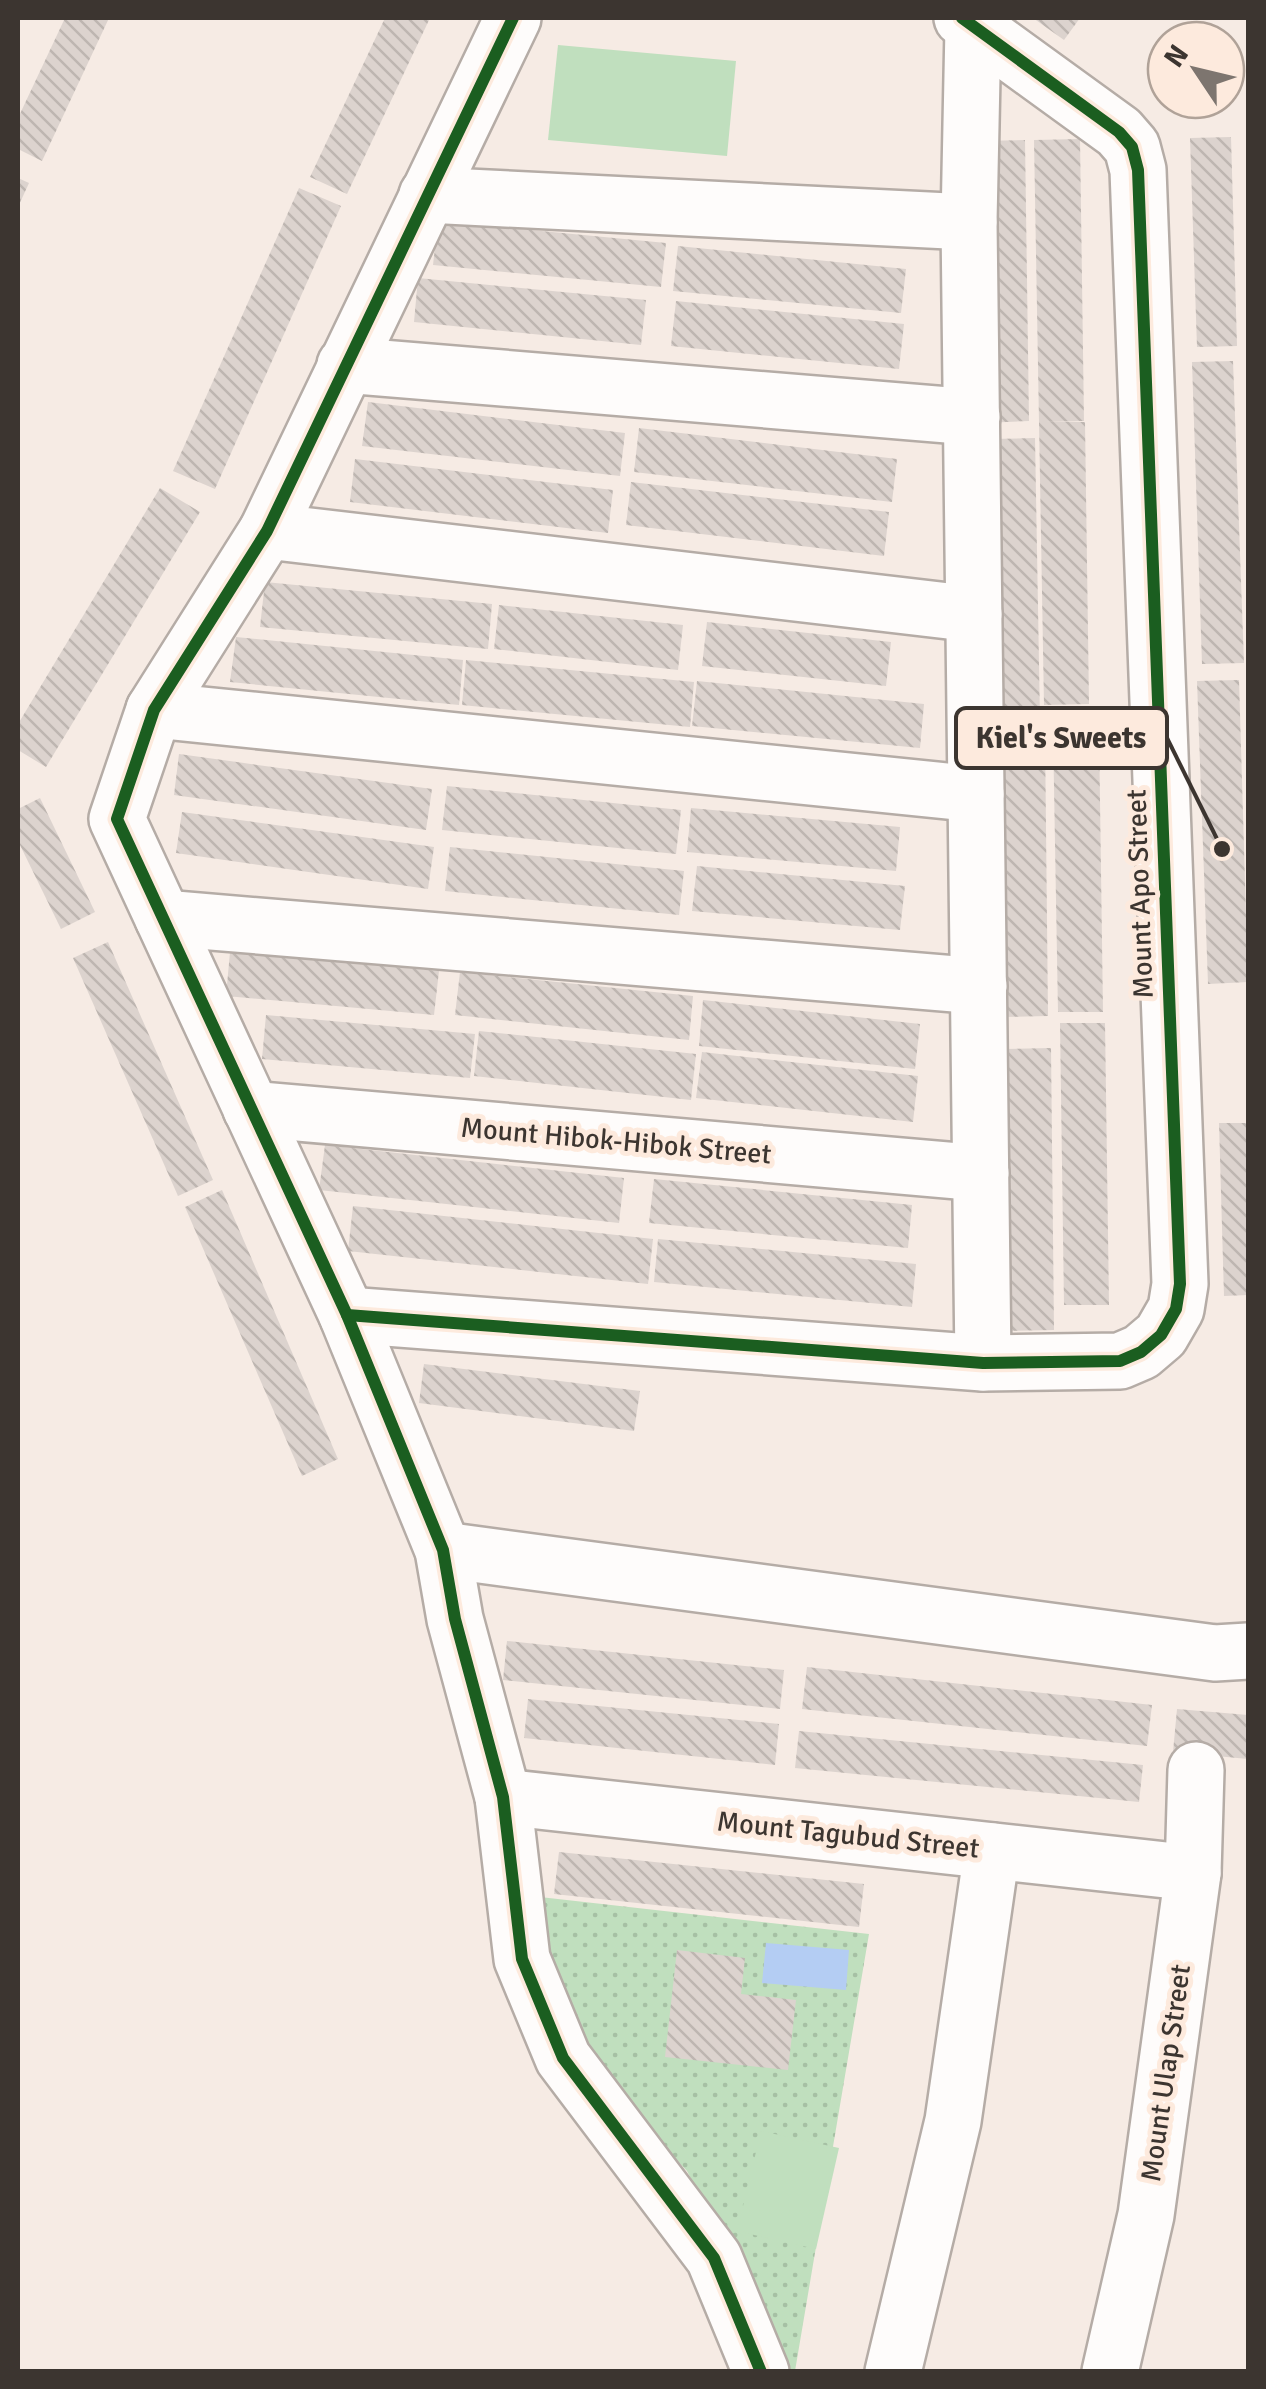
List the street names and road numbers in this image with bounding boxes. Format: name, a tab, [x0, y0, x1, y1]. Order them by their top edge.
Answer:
street label: Mount Apo Street	[1119, 789, 1161, 999]
street label: Mount Hibok-Hibok Street	[459, 1110, 773, 1172]
street label: Mount Tagubud Street	[715, 1804, 981, 1866]
street label: Mount Ulap Street	[1134, 1962, 1198, 2184]

